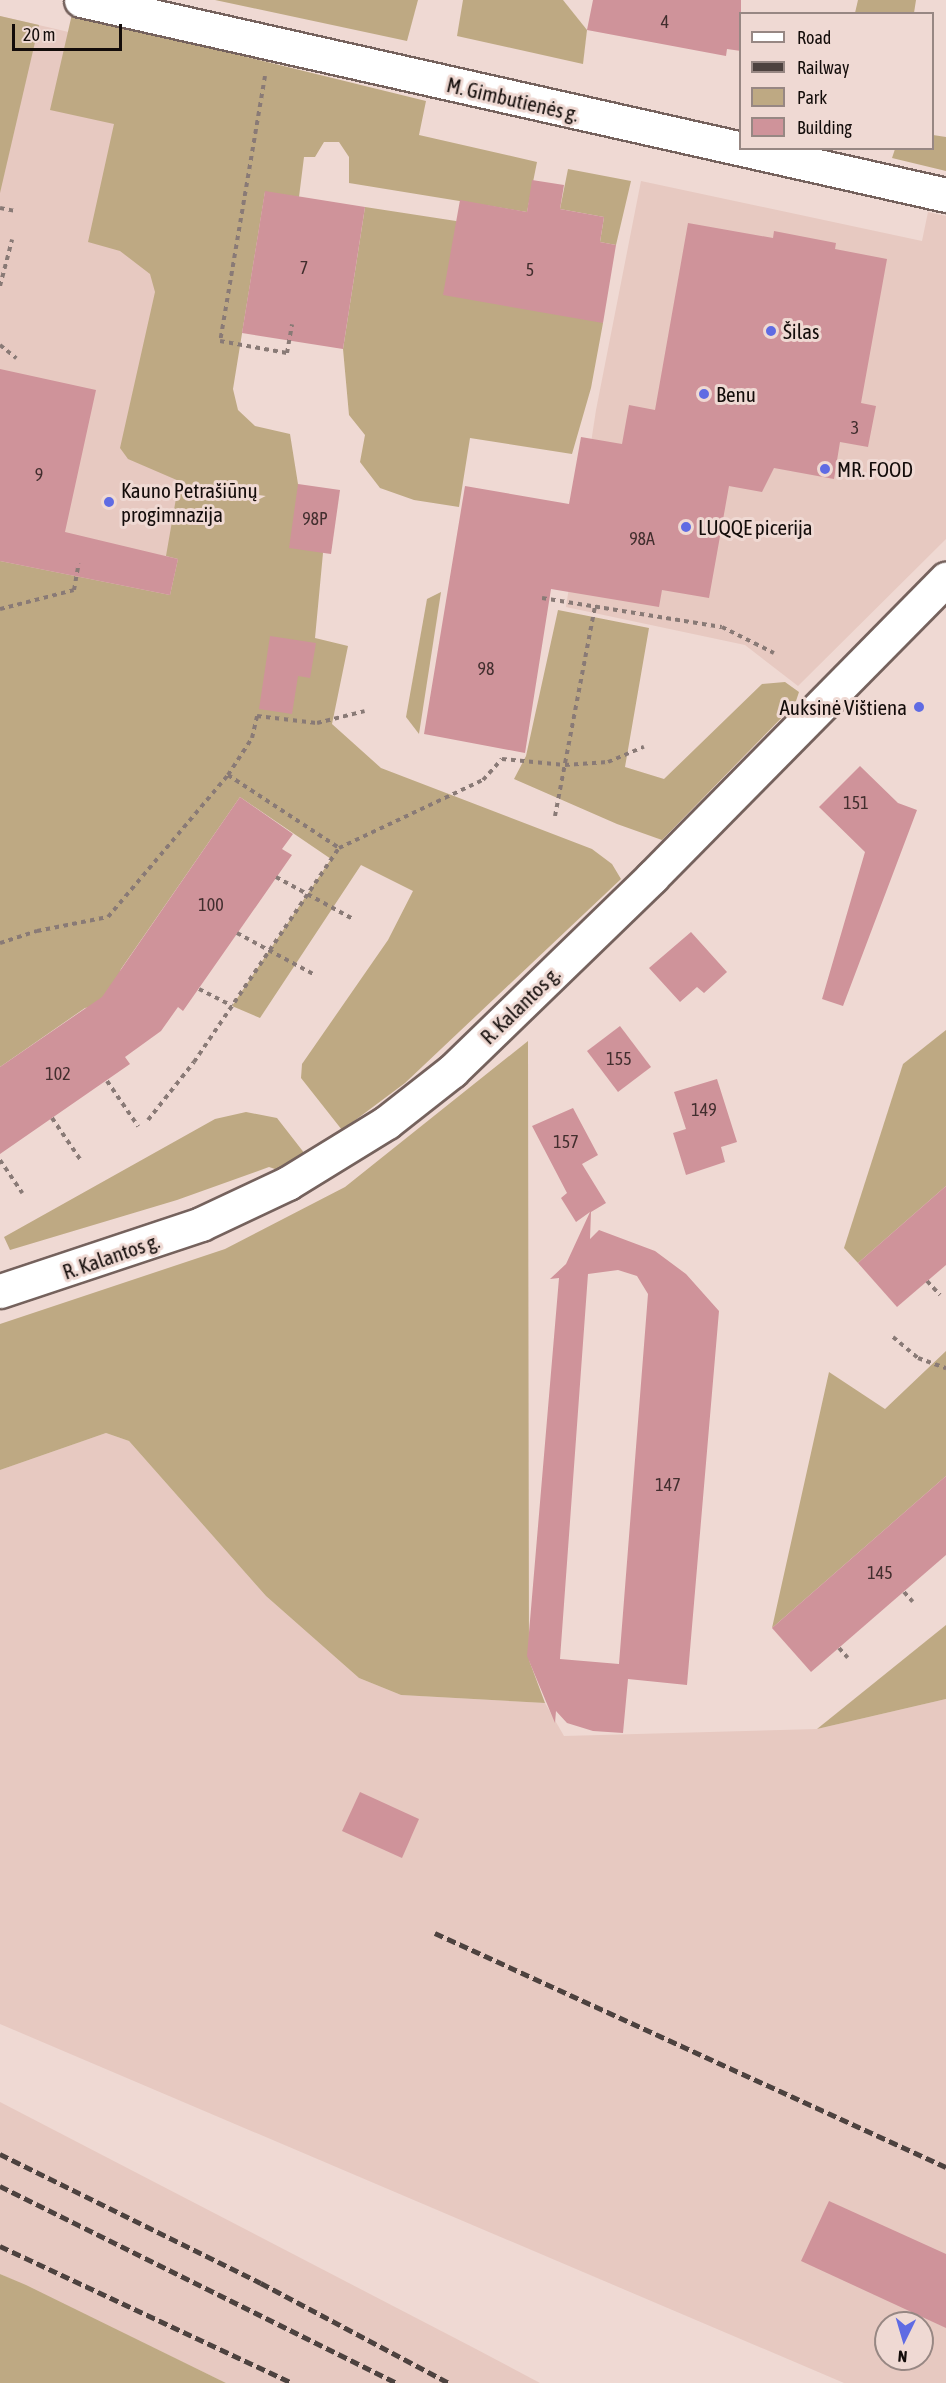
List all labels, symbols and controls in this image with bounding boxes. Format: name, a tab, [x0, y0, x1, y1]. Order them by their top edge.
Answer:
house number: 4	[661, 11, 669, 33]
scale bar	[15, 12, 124, 50]
legend	[739, 12, 934, 150]
text: 20 m	[23, 24, 55, 45]
text: Road	[797, 27, 831, 48]
text: Railway	[797, 57, 849, 78]
street label: M. Gimbutienės g.	[444, 72, 582, 126]
text: Park	[797, 87, 827, 108]
text: Building	[797, 117, 852, 138]
house number: 7	[300, 257, 308, 279]
house number: 5	[526, 259, 534, 281]
place label: Šilas	[783, 318, 819, 344]
marker: Šilas	[764, 324, 778, 338]
place label: Benu	[716, 381, 756, 407]
marker: Benu	[697, 387, 711, 401]
house number: 3	[851, 417, 859, 439]
place label: MR. FOOD	[837, 456, 913, 482]
marker: MR. FOOD	[818, 462, 832, 476]
house number: 9	[35, 464, 43, 486]
place label: Kauno Petrašiūnų progimnazija	[121, 477, 258, 527]
marker: Kauno Petrašiūnų progimnazija	[102, 495, 116, 509]
house number: 98P	[302, 508, 328, 530]
place label: LUQQE picerija	[698, 514, 813, 540]
marker: LUQQE picerija	[679, 520, 693, 534]
house number: 98A	[629, 528, 655, 550]
house number: 98	[478, 658, 494, 680]
place label: Auksinė Vištiena	[780, 694, 907, 720]
marker: Auksinė Vištiena	[912, 700, 926, 714]
house number: 151	[843, 792, 869, 814]
house number: 100	[198, 894, 224, 916]
street label: R. Kalantos g.	[475, 961, 565, 1049]
house number: 155	[606, 1048, 632, 1070]
house number: 102	[45, 1063, 71, 1085]
house number: 149	[691, 1099, 717, 1121]
house number: 157	[553, 1131, 579, 1153]
street label: R. Kalantos g.	[59, 1228, 163, 1284]
house number: 147	[655, 1474, 681, 1496]
house number: 145	[867, 1562, 893, 1584]
north arrow	[874, 2311, 934, 2371]
text: N	[897, 2348, 908, 2366]

